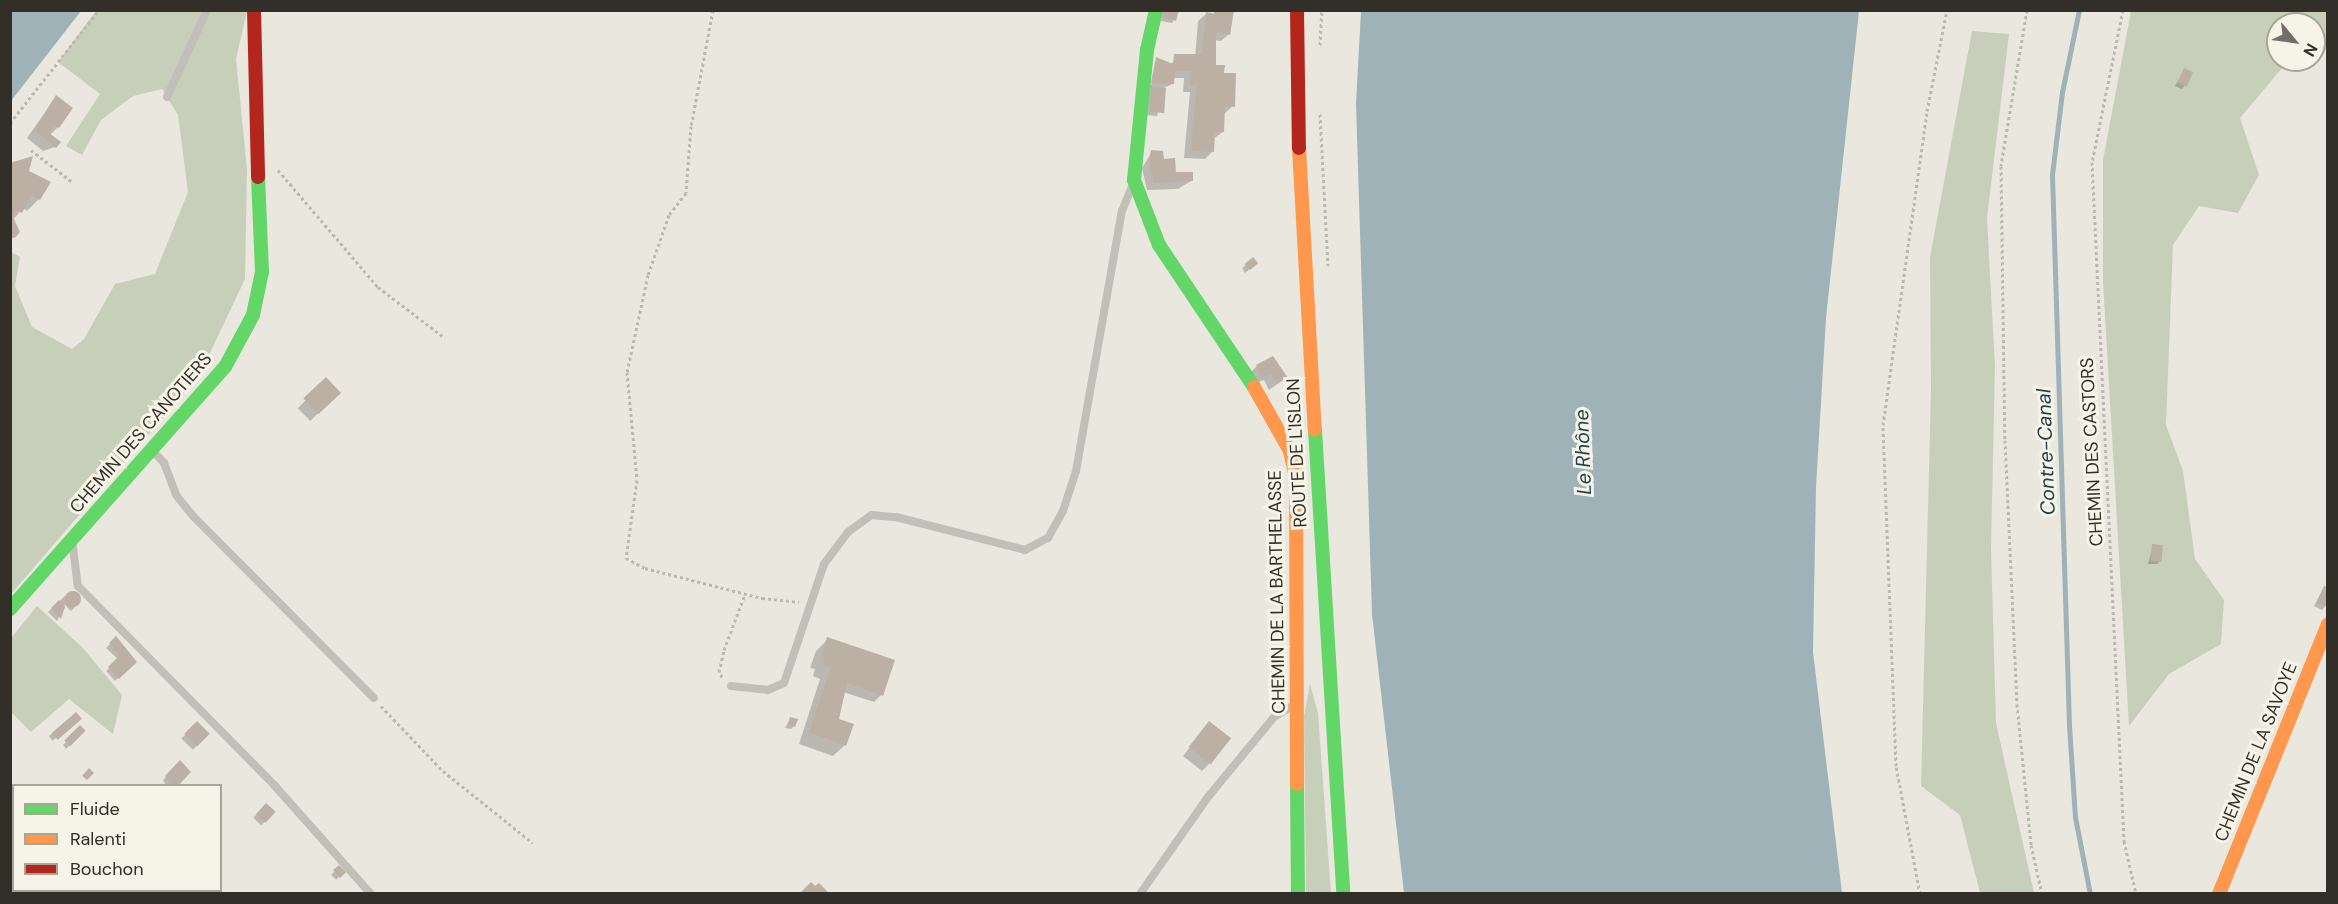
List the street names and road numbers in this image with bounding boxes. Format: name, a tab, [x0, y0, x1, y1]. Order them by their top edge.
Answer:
street label: CHEMIN DES CANOTIERS	[65, 348, 217, 518]
street label: CHEMIN DES CASTORS	[2076, 357, 2108, 547]
street label: ROUTE DE L'ISLON	[1282, 378, 1312, 528]
street label: CHEMIN DE LA BARTHELASSE	[1264, 470, 1290, 714]
street label: CHEMIN DE LA SAVOYE	[2210, 659, 2302, 845]

